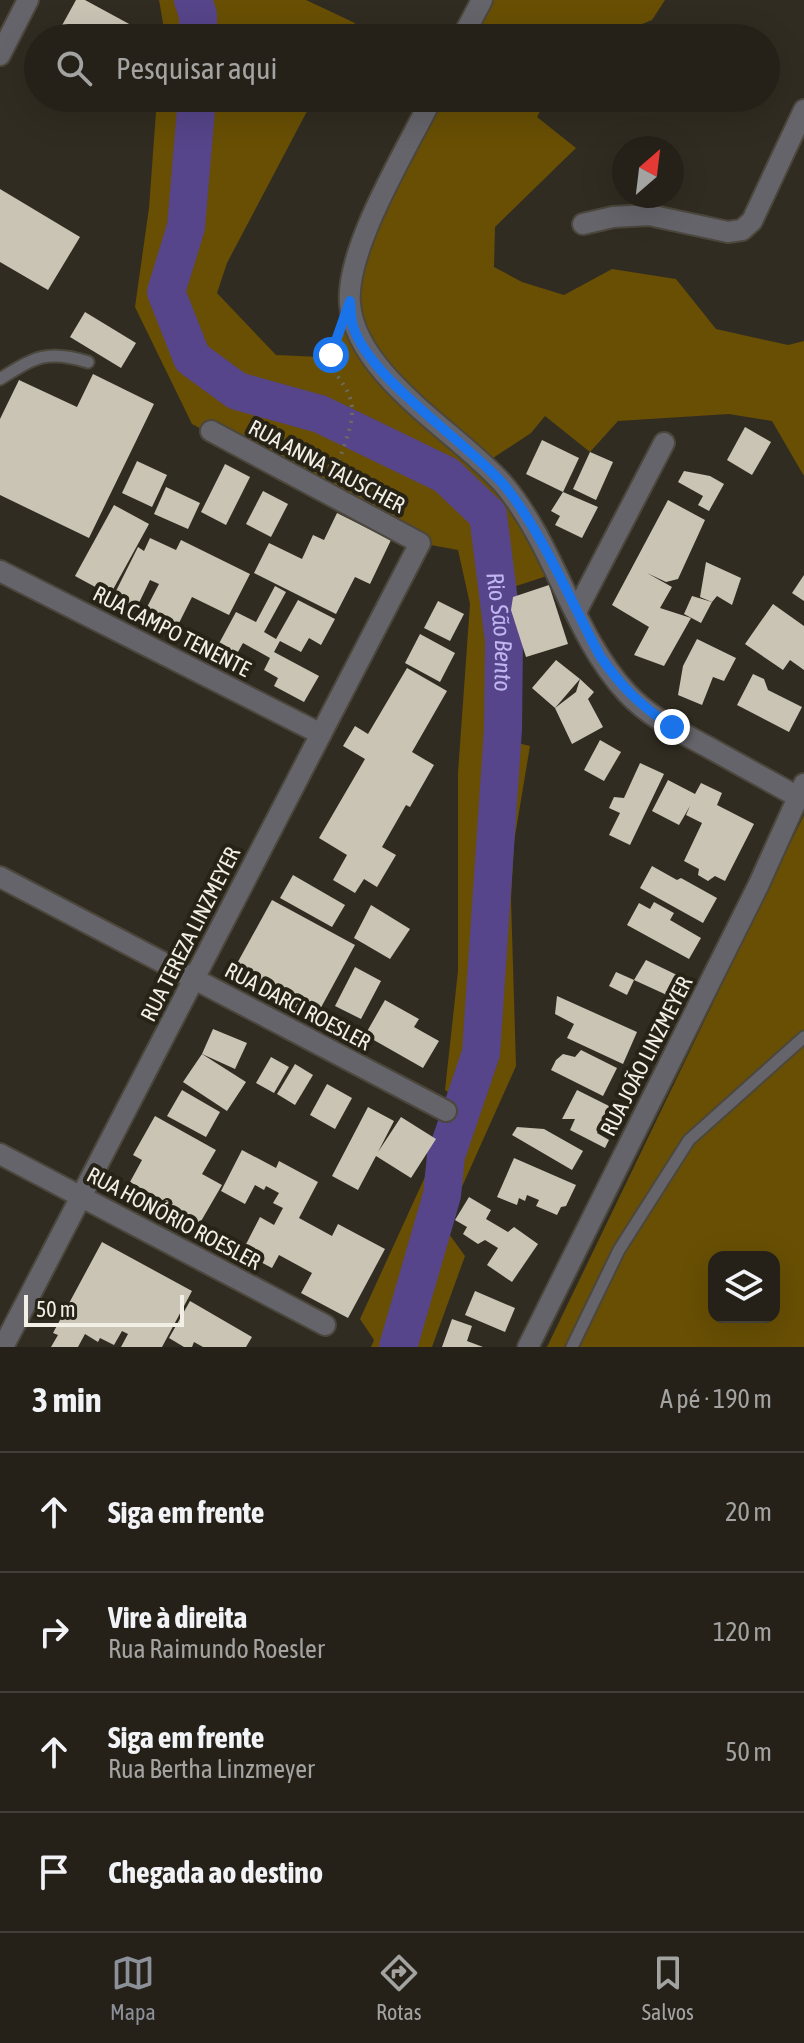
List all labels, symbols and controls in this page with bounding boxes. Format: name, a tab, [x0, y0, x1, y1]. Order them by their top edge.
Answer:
search box	[24, 24, 780, 112]
icon: search	[52, 46, 96, 90]
text: Pesquisar aqui	[116, 51, 277, 85]
north arrow	[612, 136, 684, 208]
route start	[313, 337, 349, 373]
street label: RUA ANNA TAUSCHER	[244, 414, 410, 518]
water label: Rio São Bento	[482, 571, 518, 692]
street label: RUA CAMPO TENENTE	[89, 580, 256, 682]
route end	[654, 709, 690, 745]
street label: RUA TEREZA LINZMEYER	[135, 842, 245, 1026]
street label: RUA DARCI ROESLER	[221, 957, 375, 1055]
street label: RUA JOÃO LINZMEYER	[595, 972, 697, 1140]
street label: RUA HONÓRIO ROESLER	[83, 1161, 265, 1275]
map controls	[708, 1251, 780, 1323]
button: layers	[708, 1251, 780, 1323]
scale bar	[24, 1291, 184, 1327]
text: 50 m	[36, 1296, 76, 1322]
text: 3 min	[32, 1380, 101, 1419]
text: A pé · 190 m	[660, 1384, 772, 1414]
icon: ahead	[32, 1490, 76, 1534]
text: Siga em frente	[108, 1495, 264, 1529]
text: 20 m	[725, 1497, 772, 1527]
text: Vire à direita	[108, 1600, 247, 1634]
icon: right	[32, 1610, 76, 1654]
text: 120 m	[713, 1617, 772, 1647]
text: Rua Raimundo Roesler	[108, 1634, 325, 1664]
text: Siga em frente	[108, 1720, 264, 1754]
icon: ahead	[32, 1730, 76, 1774]
text: 50 m	[725, 1737, 772, 1767]
text: Rua Bertha Linzmeyer	[108, 1754, 315, 1784]
icon: arrive	[32, 1850, 76, 1894]
text: Chegada ao destino	[108, 1855, 323, 1889]
tab: Mapa	[110, 1951, 156, 2025]
tab: Rotas	[376, 1951, 422, 2025]
tab: Salvos	[642, 1951, 694, 2025]

